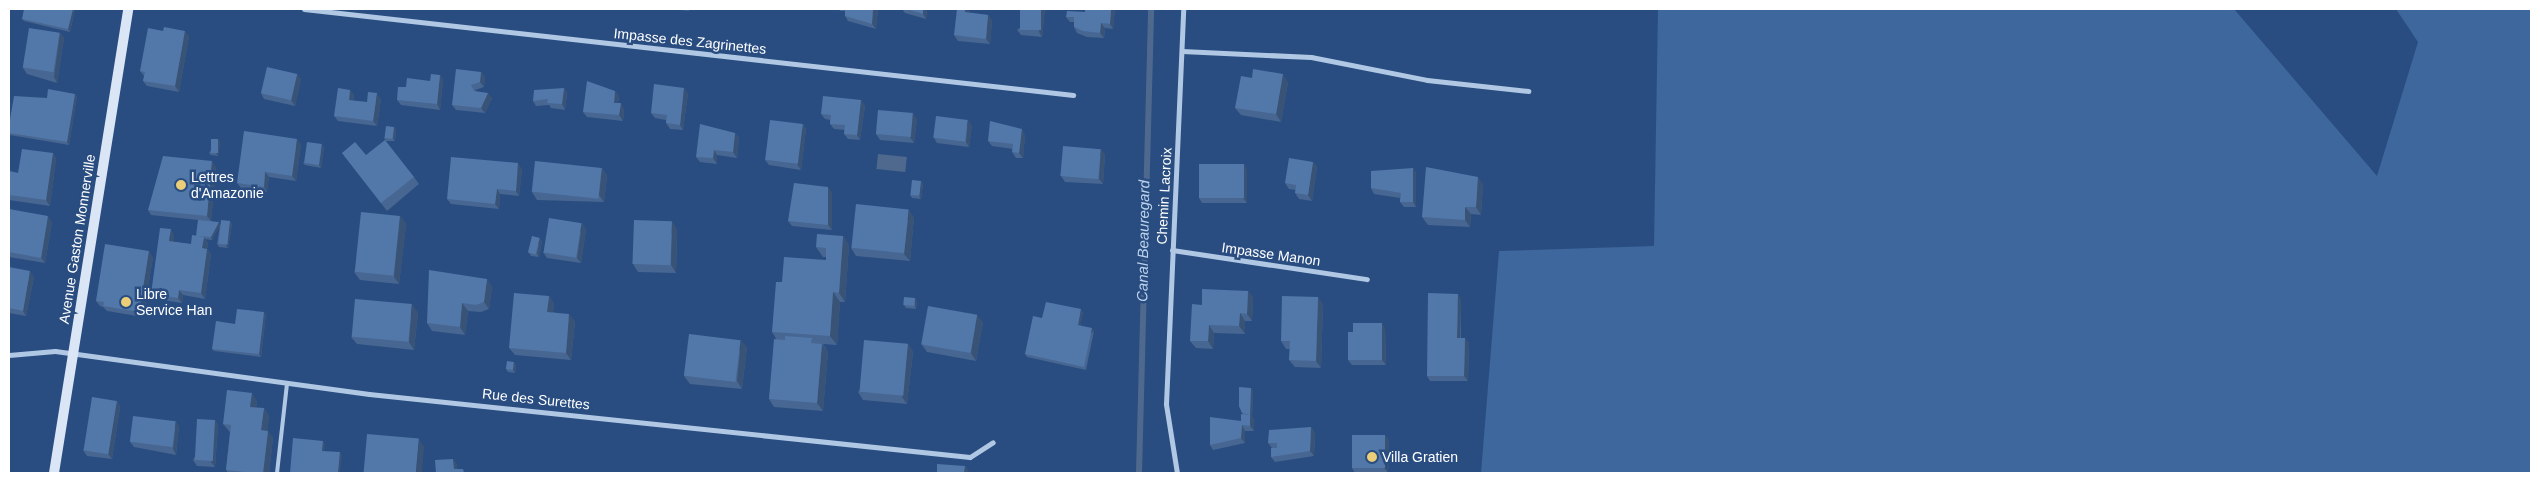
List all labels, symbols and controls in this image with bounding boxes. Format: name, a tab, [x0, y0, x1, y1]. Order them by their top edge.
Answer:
street label: Impasse des Zagrinettes	[613, 25, 767, 57]
street label: Chemin Lacroix	[1153, 147, 1175, 245]
street label: Avenue Gaston Monnerville	[55, 153, 99, 325]
place label: Lettres d'Amazonie	[191, 169, 264, 202]
marker: Lettres d'Amazonie	[175, 179, 187, 191]
water label: Canal Beauregard	[1133, 180, 1153, 302]
street label: Impasse Manon	[1221, 239, 1321, 269]
place label: Libre Service Han	[136, 286, 212, 318]
marker: Libre Service Han	[120, 296, 132, 308]
street label: Rue des Surettes	[481, 385, 591, 413]
place label: Villa Gratien	[1382, 449, 1458, 465]
marker: Villa Gratien	[1366, 451, 1378, 463]

